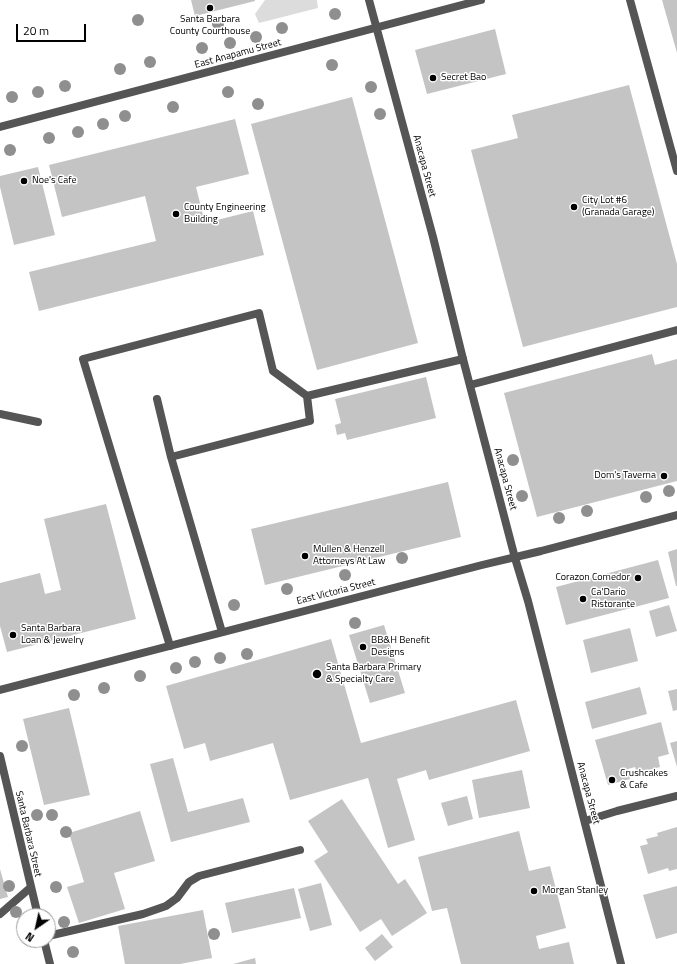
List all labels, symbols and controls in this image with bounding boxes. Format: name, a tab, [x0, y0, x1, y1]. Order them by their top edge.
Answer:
marker: Santa Barbara County Courthouse	[205, 3, 215, 13]
place label: Santa Barbara County Courthouse	[170, 14, 250, 38]
scale bar	[18, 16, 88, 42]
text: 20 m	[23, 21, 49, 40]
street label: East Anapamu Street	[193, 37, 283, 71]
place label: Secret Bao	[441, 72, 486, 84]
marker: Secret Bao	[428, 73, 438, 83]
street label: Anacapa Street	[410, 134, 438, 198]
place label: Noe's Cafe	[32, 175, 77, 187]
marker: Noe's Cafe	[19, 176, 29, 186]
place label: City Lot #6 (Granada Garage)	[582, 195, 654, 218]
place label: County Engineering Building	[184, 202, 266, 226]
marker: City Lot #6 (Granada Garage)	[569, 202, 579, 212]
marker: County Engineering Building	[171, 209, 181, 219]
street label: Anacapa Street	[491, 447, 519, 511]
place label: Dom's Taverna	[594, 470, 656, 482]
marker: Dom's Taverna	[659, 471, 669, 481]
place label: Mullen & Henzell Attorneys At Law	[313, 544, 385, 568]
marker: Mullen & Henzell Attorneys At Law	[300, 551, 310, 561]
place label: Corazon Comedor	[555, 572, 630, 584]
marker: Corazon Comedor	[633, 573, 643, 583]
street label: East Victoria Street	[295, 576, 377, 608]
place label: Ca'Dario Ristorante	[591, 587, 635, 610]
marker: Ca'Dario Ristorante	[578, 594, 588, 604]
place label: Santa Barbara Loan & Jewelry	[21, 623, 84, 646]
marker: Santa Barbara Loan & Jewelry	[8, 630, 18, 640]
place label: BB&H Benefit Designs	[371, 635, 430, 658]
marker: BB&H Benefit Designs	[358, 642, 368, 652]
place label: Santa Barbara Primary & Specialty Care	[326, 662, 421, 686]
marker: Santa Barbara Primary & Specialty Care	[311, 668, 323, 680]
street label: Anacapa Street	[574, 761, 602, 825]
place label: Crushcakes & Cafe	[620, 768, 668, 792]
marker: Crushcakes & Cafe	[607, 775, 617, 785]
street label: Santa Barbara Street	[12, 790, 44, 878]
place label: Morgan Stanley	[542, 885, 608, 897]
marker: Morgan Stanley	[529, 886, 539, 896]
north arrow	[16, 908, 56, 948]
text: N	[22, 928, 37, 946]

